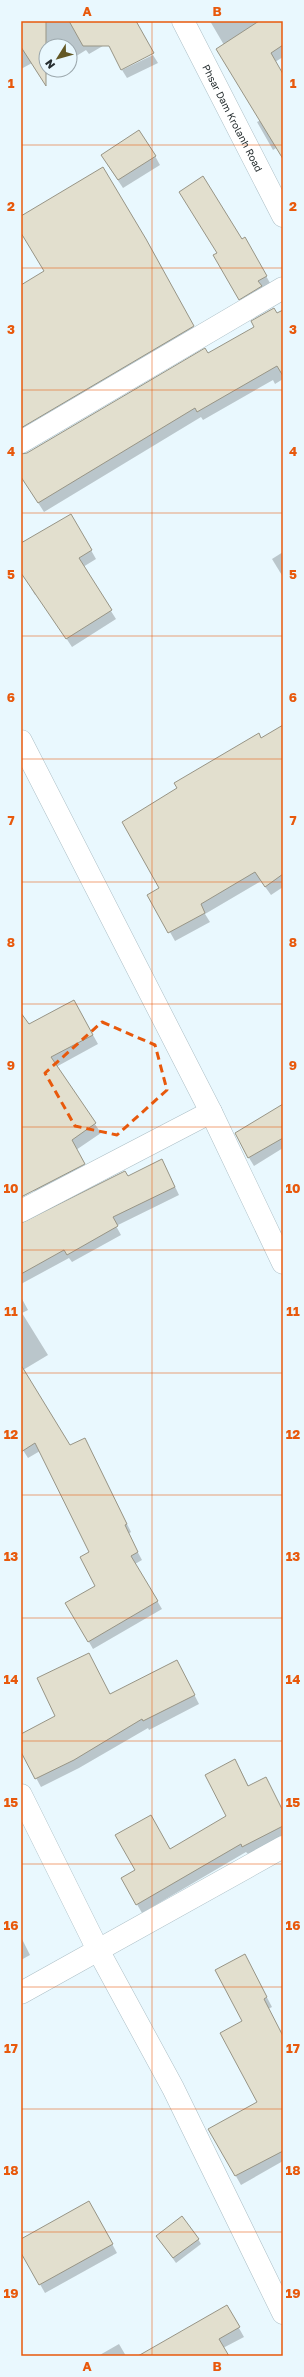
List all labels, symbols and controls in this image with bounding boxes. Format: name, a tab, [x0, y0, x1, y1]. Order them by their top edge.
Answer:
text: A	[82, 3, 92, 19]
text: B	[212, 3, 222, 19]
north arrow	[38, 38, 78, 78]
text: N	[42, 57, 57, 72]
street label: Phsar Dam Krolanh Road	[200, 62, 265, 174]
text: 1	[8, 75, 15, 91]
text: 1	[290, 75, 297, 91]
text: 2	[7, 198, 15, 214]
text: 2	[289, 198, 297, 214]
text: 3	[7, 321, 15, 337]
text: 3	[289, 321, 297, 337]
text: 4	[7, 443, 15, 459]
text: 4	[289, 443, 297, 459]
text: 5	[7, 566, 15, 582]
text: 5	[289, 566, 297, 582]
text: 6	[7, 689, 15, 705]
text: 6	[289, 689, 297, 705]
text: 7	[7, 812, 15, 828]
text: 7	[289, 812, 297, 828]
text: 8	[7, 934, 15, 950]
text: 8	[289, 934, 297, 950]
text: 9	[7, 1057, 15, 1073]
text: 9	[289, 1057, 297, 1073]
text: 10	[3, 1180, 19, 1196]
text: 10	[285, 1180, 301, 1196]
text: 11	[4, 1303, 18, 1319]
text: 11	[286, 1303, 300, 1319]
text: 12	[4, 1426, 18, 1442]
text: 12	[286, 1426, 300, 1442]
text: 13	[4, 1548, 18, 1564]
text: 13	[286, 1548, 300, 1564]
text: 14	[4, 1671, 18, 1687]
text: 14	[286, 1671, 300, 1687]
text: 15	[4, 1794, 18, 1810]
text: 15	[286, 1794, 300, 1810]
text: 16	[4, 1917, 18, 1933]
text: 16	[286, 1917, 300, 1933]
text: 17	[4, 2040, 18, 2056]
text: 17	[286, 2040, 300, 2056]
text: 18	[3, 2162, 19, 2178]
text: 18	[285, 2162, 301, 2178]
text: 19	[4, 2285, 18, 2301]
text: 19	[286, 2285, 300, 2301]
text: A	[82, 2358, 92, 2374]
text: B	[212, 2358, 222, 2374]

